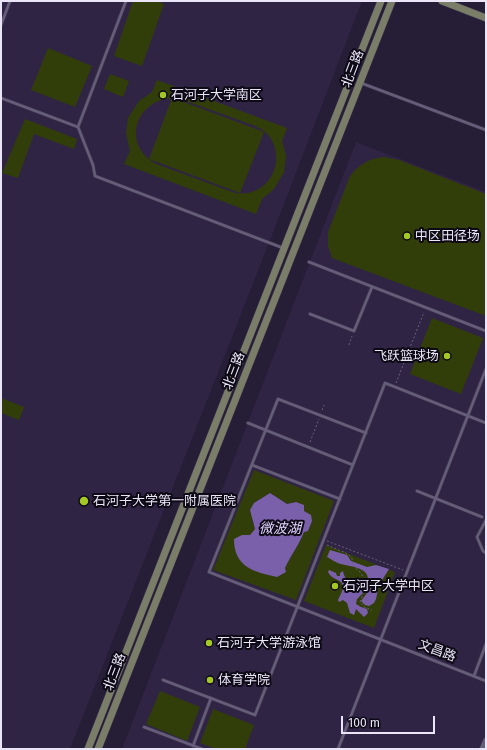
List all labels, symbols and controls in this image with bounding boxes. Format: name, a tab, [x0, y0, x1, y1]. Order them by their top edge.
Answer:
street label: 北三路	[339, 48, 367, 90]
place label: 石河子大学南区	[171, 87, 262, 103]
marker: 石河子大学南区	[158, 90, 168, 100]
place label: 中区田径场	[415, 228, 480, 244]
marker: 中区田径场	[402, 231, 412, 241]
place label: 飞跃篮球场	[374, 348, 439, 364]
street label: 北三路	[220, 350, 248, 392]
marker: 飞跃篮球场	[442, 351, 452, 361]
place label: 石河子大学第一附属医院	[93, 493, 236, 509]
marker: 石河子大学第一附属医院	[78, 495, 90, 507]
water label: 微波湖	[259, 521, 301, 537]
place label: 石河子大学中区	[343, 578, 434, 594]
marker: 石河子大学中区	[330, 581, 340, 591]
place label: 石河子大学游泳馆	[217, 635, 321, 651]
street label: 文昌路	[416, 637, 458, 665]
marker: 石河子大学游泳馆	[204, 638, 214, 648]
street label: 北三路	[101, 651, 129, 693]
place label: 体育学院	[218, 672, 270, 688]
marker: 体育学院	[205, 675, 215, 685]
scale bar	[343, 708, 437, 734]
text: 100 m	[348, 716, 380, 730]

